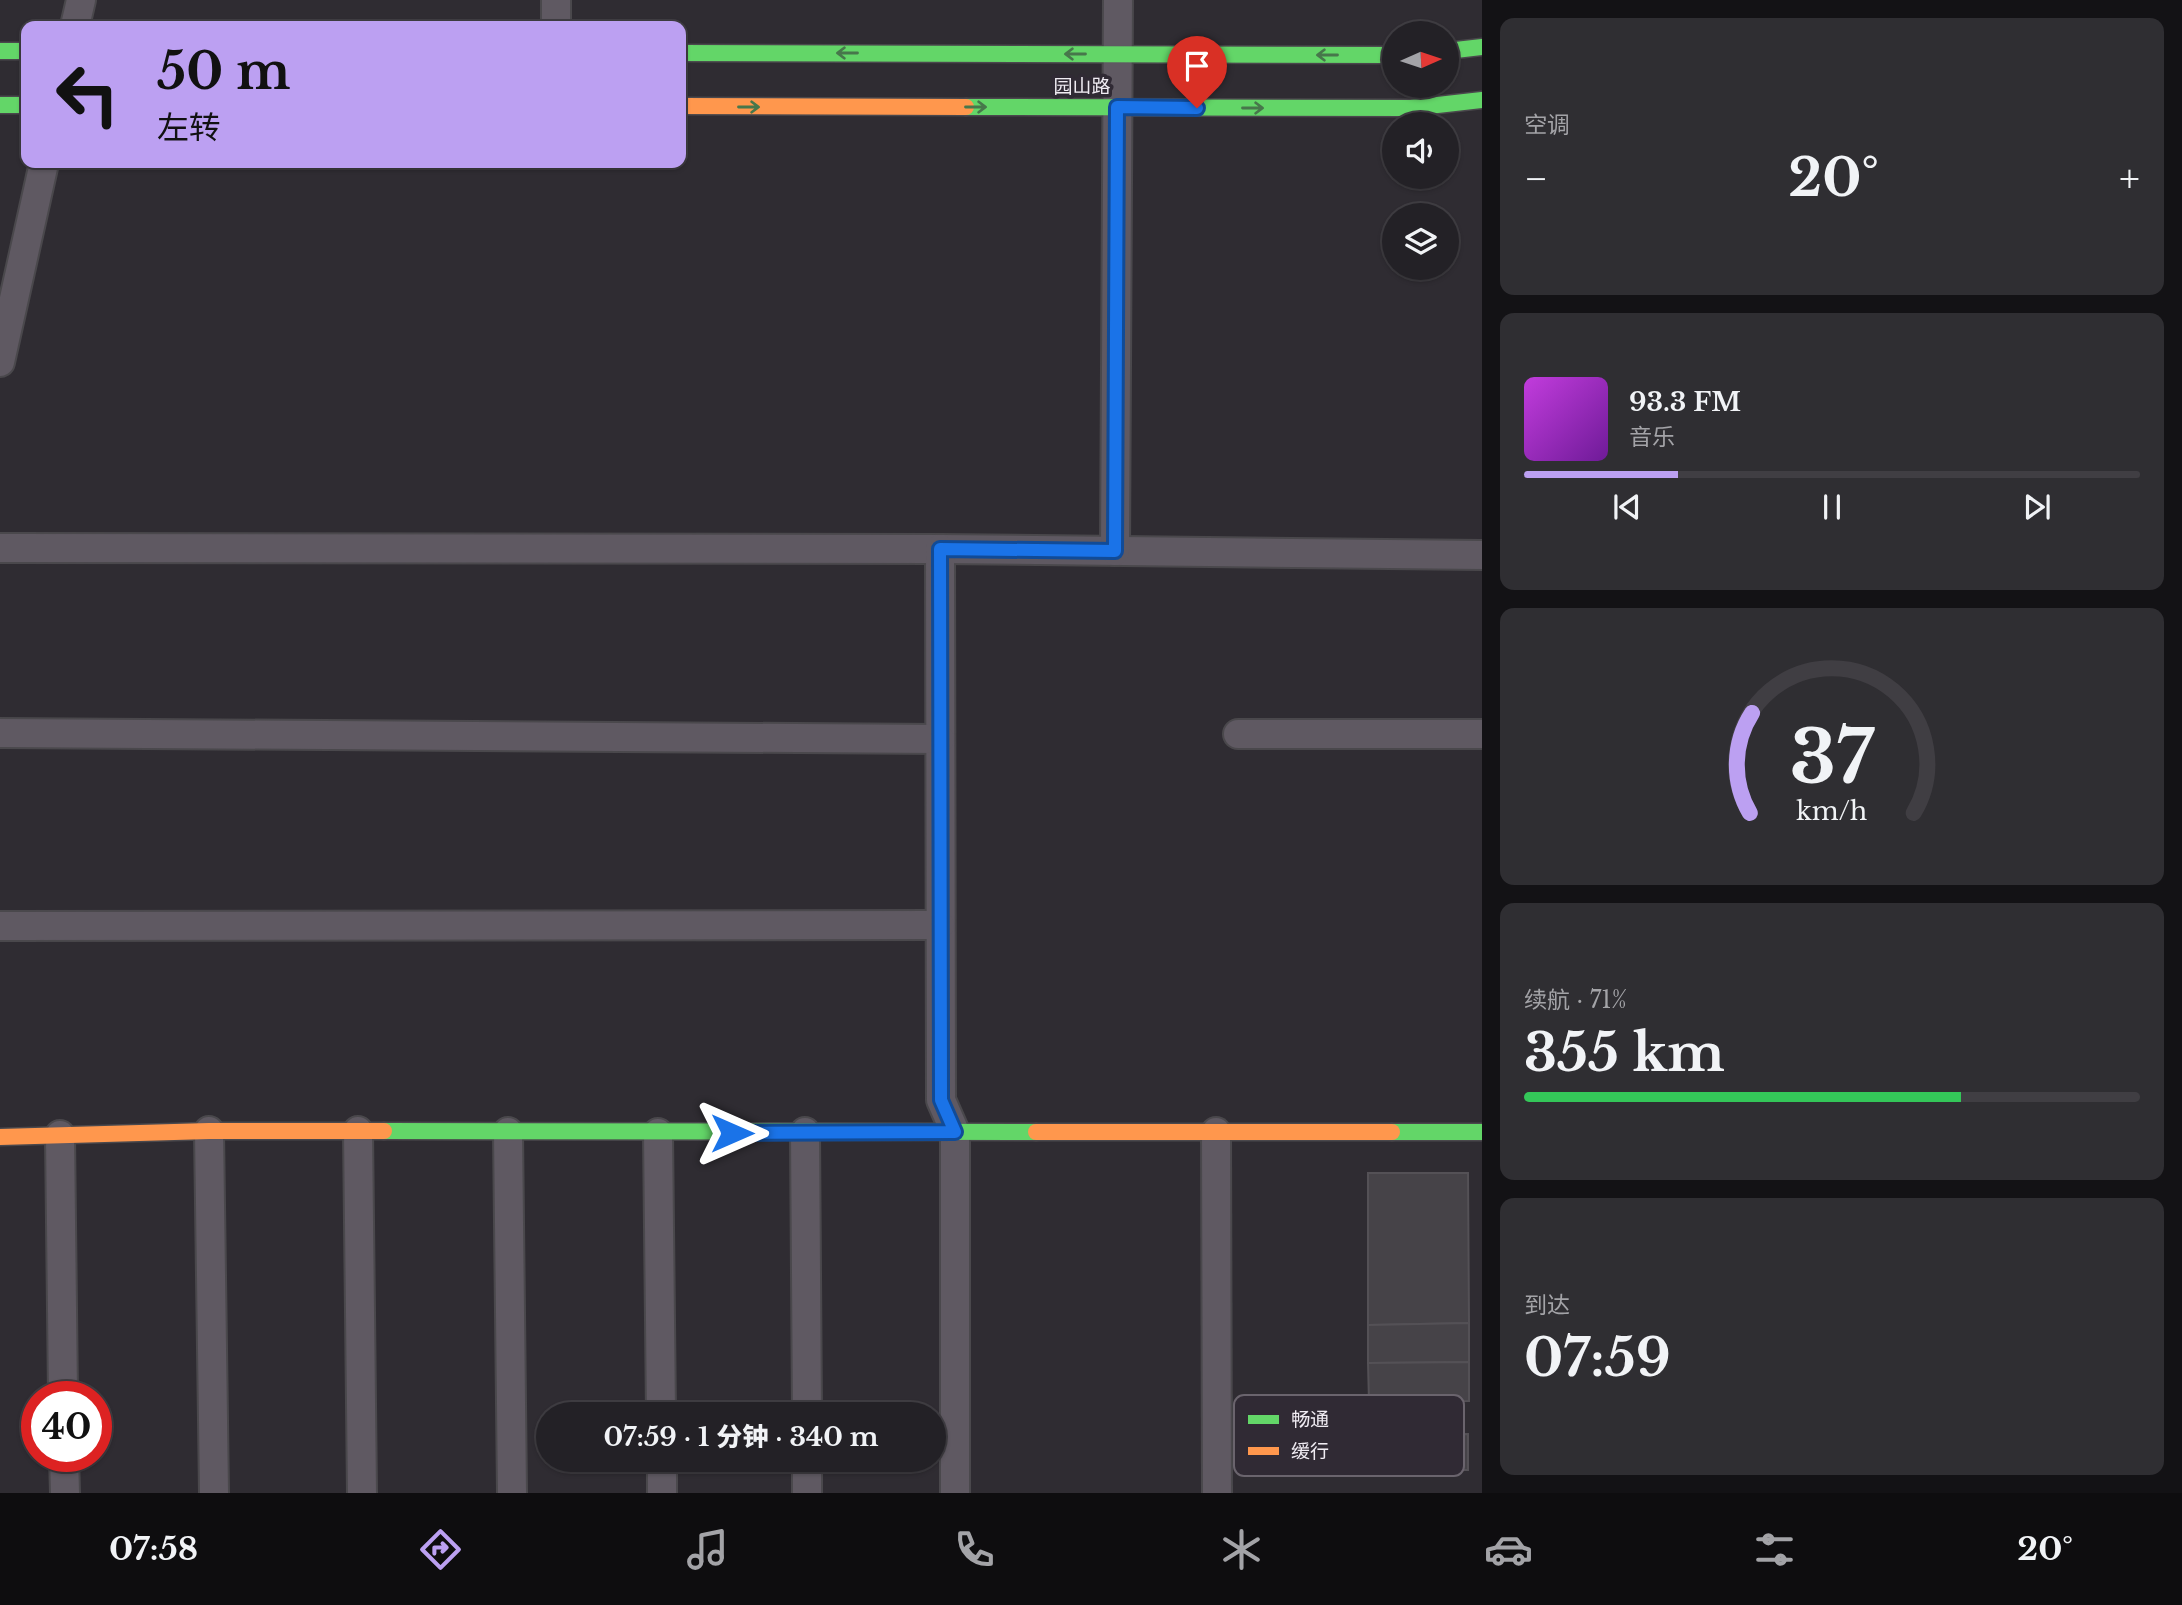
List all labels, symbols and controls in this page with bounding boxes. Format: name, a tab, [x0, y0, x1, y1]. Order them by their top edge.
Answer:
north arrow	[1382, 21, 1460, 98]
map controls	[1382, 21, 1459, 280]
pin	[1167, 36, 1227, 108]
text: 50 m	[157, 41, 290, 102]
one-way arrow	[836, 46, 859, 60]
one-way arrow	[1063, 47, 1086, 61]
icon: arrive	[1178, 47, 1216, 85]
one-way arrow	[1315, 48, 1338, 62]
icon: left	[42, 49, 133, 140]
street label: 园山路	[1053, 75, 1111, 98]
one-way arrow	[737, 100, 760, 113]
one-way arrow	[965, 100, 988, 114]
one-way arrow	[1241, 101, 1264, 115]
text: 左转	[157, 108, 221, 148]
text: 空调	[1524, 111, 1570, 139]
button: sound	[1382, 112, 1459, 189]
text: 20°	[1788, 146, 1879, 210]
text: −	[1524, 155, 1548, 202]
text: +	[2119, 155, 2140, 202]
button: layers	[1382, 203, 1459, 280]
text: 93.3 FM	[1629, 386, 1741, 418]
text: 音乐	[1629, 423, 1675, 451]
icon: previous	[1608, 488, 1646, 526]
icon: pause	[1813, 488, 1851, 526]
icon: next	[2018, 488, 2056, 526]
text: 37	[1790, 712, 1875, 803]
text: km/h	[1797, 795, 1867, 826]
text: 续航 · 71%	[1524, 986, 1627, 1014]
text: 355 km	[1524, 1021, 1725, 1085]
position arrow	[695, 1096, 769, 1170]
text: 到达	[1524, 1291, 1570, 1319]
text: 07:59	[1524, 1326, 1671, 1390]
speed limit sign: 40	[21, 1381, 112, 1472]
legend	[1234, 1395, 1464, 1476]
text: 畅通	[1291, 1408, 1329, 1431]
text: 07:59 · 1 分钟 · 340 m	[603, 1421, 879, 1453]
text: 缓行	[1291, 1440, 1329, 1463]
icon: directions	[416, 1525, 465, 1574]
icon: music	[683, 1525, 732, 1574]
icon: phone	[950, 1525, 999, 1574]
icon: climate	[1217, 1525, 1266, 1574]
icon: car	[1484, 1525, 1533, 1574]
icon: filters	[1750, 1525, 1799, 1574]
text: 07:58	[109, 1529, 198, 1569]
text: 20°	[2017, 1529, 2073, 1569]

